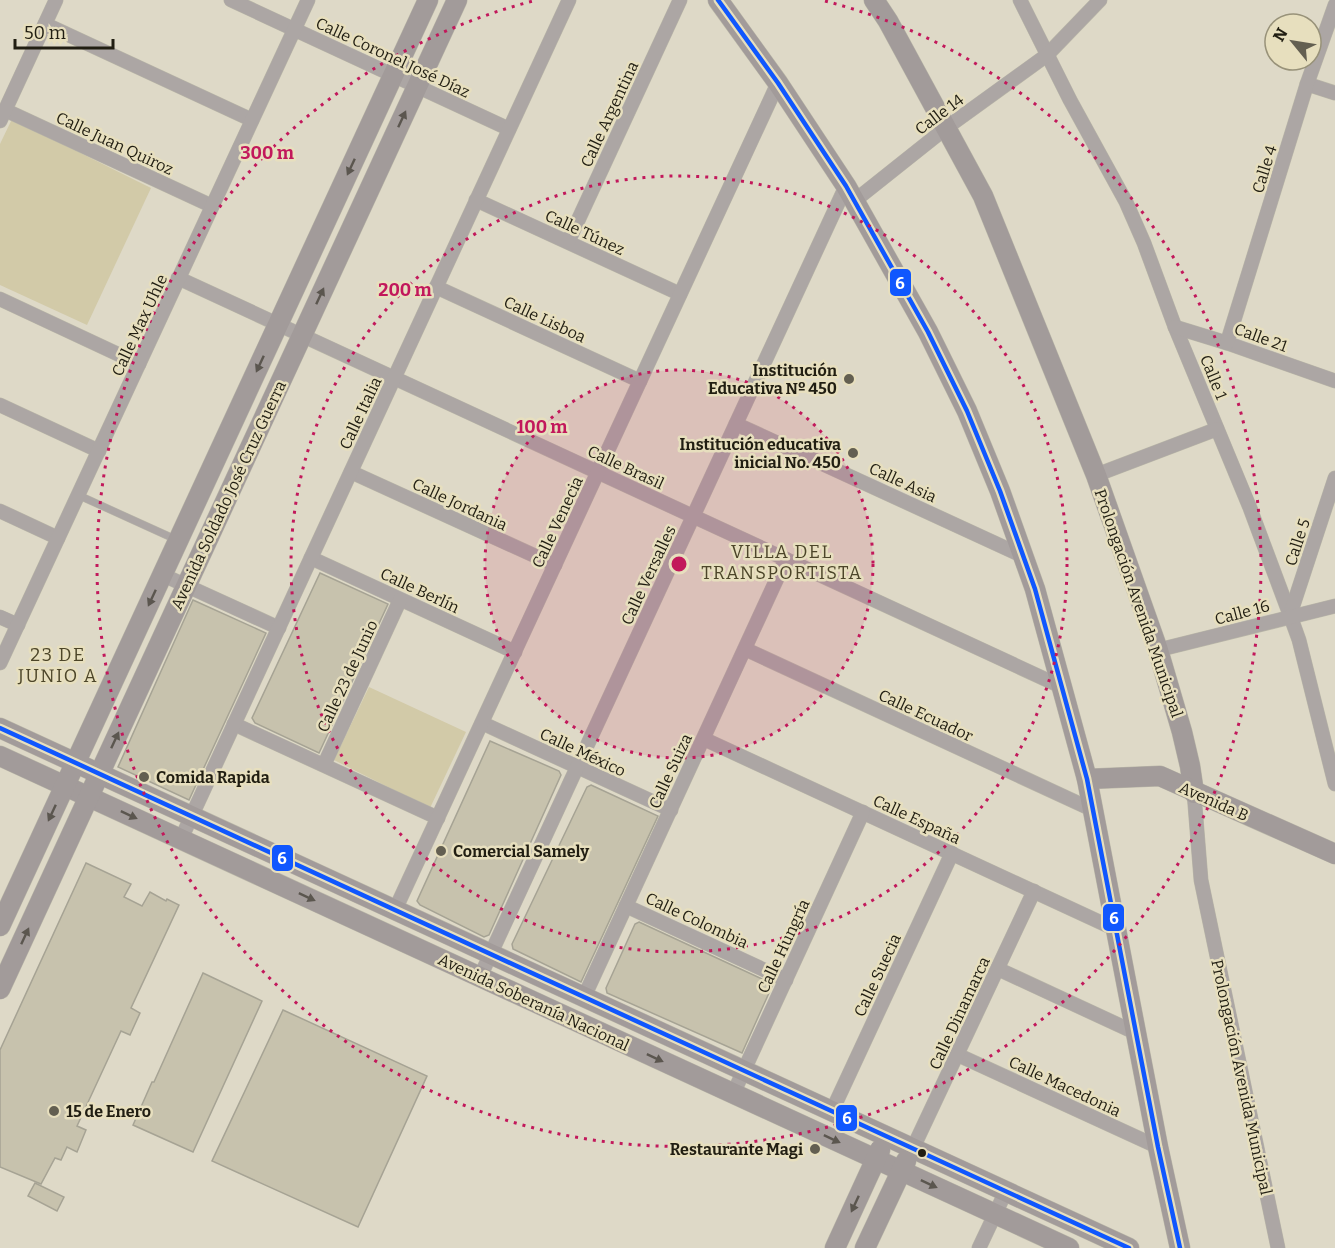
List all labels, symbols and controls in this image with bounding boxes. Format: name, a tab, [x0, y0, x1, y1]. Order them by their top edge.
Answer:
scale bar	[15, 12, 112, 50]
north arrow	[1263, 12, 1323, 72]
street label: Calle Coronel José Díaz	[313, 13, 473, 102]
text: 50 m	[24, 22, 66, 44]
text: N	[1269, 25, 1292, 45]
street label: Calle Argentina	[577, 58, 642, 170]
street label: Calle 14	[911, 90, 968, 139]
street label: Calle Juan Quiroz	[53, 108, 177, 179]
one-way arrow	[397, 109, 407, 127]
text: 300 m	[240, 142, 294, 164]
street label: Calle 4	[1248, 142, 1281, 195]
one-way arrow	[346, 159, 355, 176]
street label: Calle Túnez	[542, 206, 628, 259]
line badge: 6	[889, 268, 912, 297]
street label: Calle Max Uhle	[108, 271, 171, 379]
text: 6	[895, 274, 905, 293]
text: 200 m	[378, 279, 432, 301]
one-way arrow	[316, 287, 325, 304]
street label: Calle Lisboa	[501, 292, 589, 347]
street label: Calle 21	[1232, 319, 1290, 356]
street label: Calle 1	[1196, 352, 1231, 403]
one-way arrow	[255, 355, 265, 373]
place label: Institución Educativa Nº 450	[708, 361, 838, 398]
marker: Institución Educativa Nº 450	[842, 372, 856, 386]
street label: Calle Italia	[335, 374, 386, 453]
street label: Avenida Soldado José Cruz Guerra	[167, 377, 290, 613]
text: 100 m	[516, 416, 568, 438]
place label: Institución educativa inicial No. 450	[680, 435, 841, 472]
street label: Calle Brasil	[584, 441, 667, 494]
marker: Institución educativa inicial No. 450	[846, 446, 860, 460]
street label: Calle Asia	[866, 459, 940, 506]
street label: Calle Venecia	[528, 473, 587, 571]
street label: Calle Jordania	[409, 474, 510, 535]
street label: Prolongación Avenida Municipal	[1090, 486, 1187, 720]
street label: Calle 5	[1281, 516, 1314, 568]
street label: Calle Versalles	[617, 523, 680, 628]
district label: VILLA DEL TRANSPORTISTA	[701, 541, 863, 584]
centre of rings	[669, 554, 689, 574]
street label: Calle Berlín	[377, 564, 462, 617]
one-way arrow	[147, 589, 156, 606]
street label: Calle 16	[1213, 596, 1272, 629]
street label: Calle 23 de Junio	[313, 617, 382, 735]
district label: 23 DE JUNIO A	[17, 644, 98, 687]
street label: Calle Ecuador	[876, 685, 976, 746]
street label: Calle México	[537, 724, 629, 781]
one-way arrow	[110, 730, 120, 748]
street label: Calle Suiza	[645, 731, 696, 812]
place label: Comida Rapida	[156, 768, 270, 787]
marker: Comida Rapida	[137, 770, 151, 784]
street label: Avenida B	[1176, 778, 1251, 825]
street label: Calle España	[870, 791, 964, 848]
one-way arrow	[48, 804, 57, 821]
one-way arrow	[121, 811, 138, 820]
place label: Comercial Samely	[453, 842, 589, 861]
line badge: 6	[271, 844, 294, 872]
marker: Comercial Samely	[434, 844, 448, 858]
text: 6	[277, 849, 287, 868]
street label: Calle Colombia	[643, 888, 751, 953]
one-way arrow	[298, 892, 316, 902]
street label: Calle Hungría	[753, 896, 814, 996]
line badge: 6	[1102, 903, 1125, 932]
text: 6	[1109, 909, 1119, 928]
one-way arrow	[20, 927, 29, 944]
street label: Calle Suecia	[850, 931, 905, 1020]
street label: Avenida Soberanía Nacional	[435, 950, 633, 1055]
street label: Calle Dinamarca	[925, 954, 994, 1073]
street label: Prolongación Avenida Municipal	[1207, 958, 1276, 1197]
street label: Calle Macedonia	[1006, 1052, 1124, 1121]
one-way arrow	[647, 1053, 664, 1062]
place label: 15 de Enero	[66, 1102, 151, 1121]
marker: 15 de Enero	[47, 1104, 61, 1118]
line badge: 6	[835, 1104, 858, 1132]
text: 6	[842, 1109, 852, 1128]
one-way arrow	[824, 1135, 841, 1144]
place label: Restaurante Magi	[670, 1140, 803, 1159]
marker: Restaurante Magi	[808, 1142, 822, 1156]
unlabelled marker	[916, 1147, 928, 1159]
one-way arrow	[920, 1179, 937, 1188]
one-way arrow	[851, 1195, 860, 1212]

